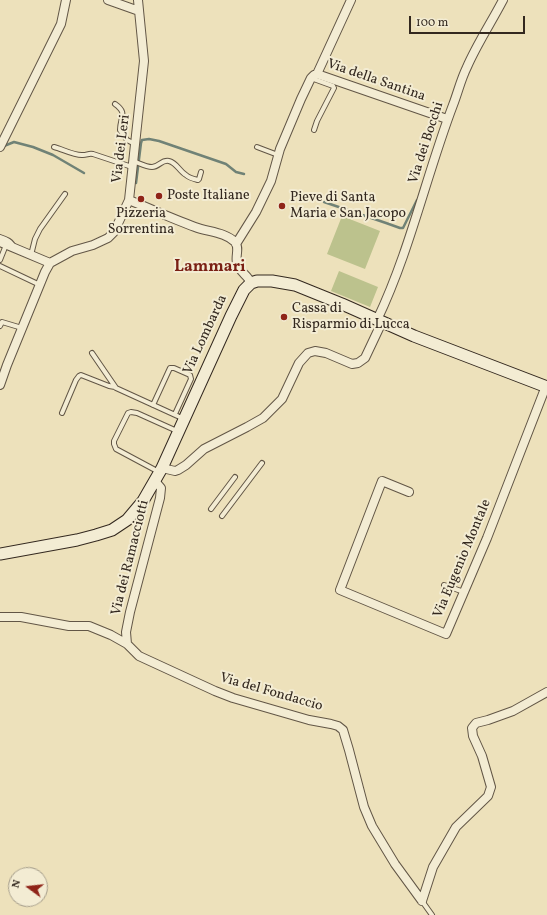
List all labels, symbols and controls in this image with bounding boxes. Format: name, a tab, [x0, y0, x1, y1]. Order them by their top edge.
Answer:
scale bar	[411, 8, 527, 34]
text: 100 m	[416, 15, 448, 31]
street label: Via della Santina	[325, 56, 427, 106]
street label: Via dei Bocchi	[406, 100, 448, 186]
street label: Via dei Leri	[109, 114, 135, 184]
place label: Poste Italiane	[167, 188, 250, 204]
place label: Pieve di Santa Maria e San Jacopo	[290, 190, 406, 222]
marker: Poste Italiane	[154, 191, 164, 201]
marker: Pizzeria Sorrentina	[136, 194, 146, 204]
marker: Pieve di Santa Maria e San Jacopo	[277, 201, 287, 211]
place label: Pizzeria Sorrentina	[108, 206, 174, 238]
district label: Lammari	[174, 258, 246, 278]
street label: Via Lombarda	[180, 293, 232, 377]
place label: Cassa di Risparmio di Lucca	[292, 301, 410, 334]
marker: Cassa di Risparmio di Lucca	[279, 312, 289, 322]
street label: Via Eugenio Montale	[430, 497, 496, 621]
street label: Via dei Ramacciotti	[109, 499, 153, 617]
street label: Via del Fondaccio	[218, 670, 324, 716]
north arrow	[8, 867, 48, 907]
text: N	[9, 878, 25, 890]

